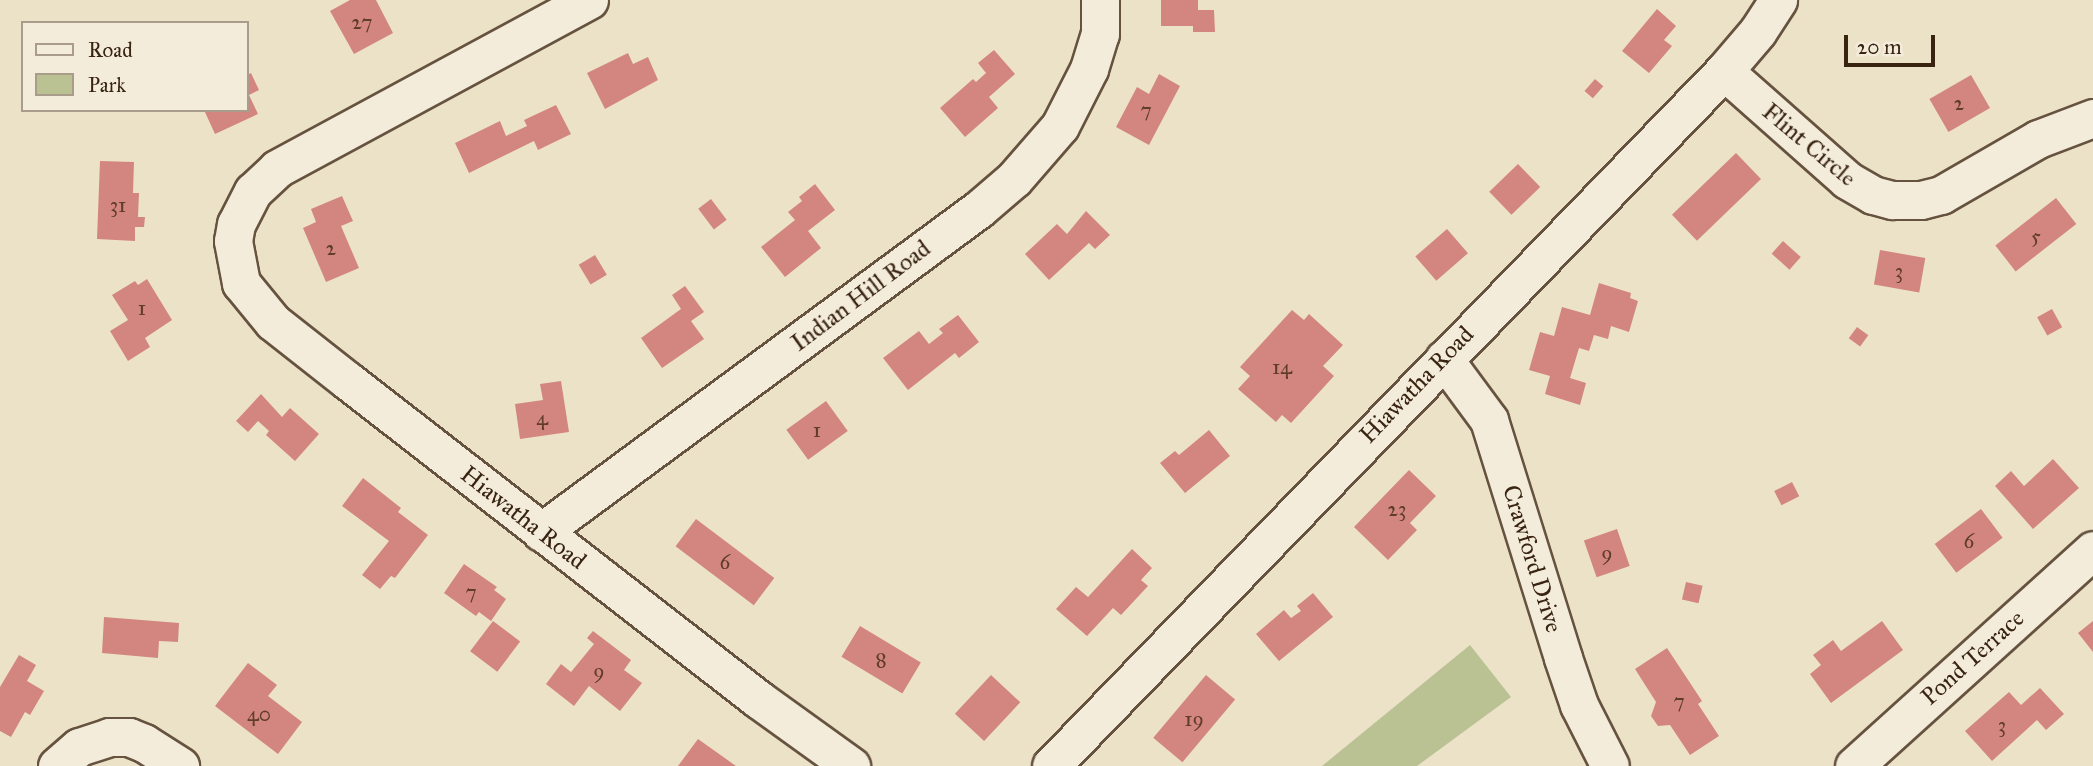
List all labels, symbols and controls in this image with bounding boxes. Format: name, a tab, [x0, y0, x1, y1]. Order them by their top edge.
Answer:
house number: 27	[352, 9, 372, 35]
legend	[21, 21, 248, 112]
scale bar	[1848, 21, 1939, 65]
text: 20 m	[1857, 34, 1902, 60]
text: Road	[88, 37, 133, 63]
text: Park	[88, 72, 126, 98]
house number: 2	[1954, 90, 1964, 116]
house number: 7	[1140, 97, 1152, 123]
street label: Flint Circle	[1756, 97, 1862, 193]
house number: 31	[110, 192, 126, 218]
house number: 5	[2031, 223, 2041, 249]
street label: Indian Hill Road	[786, 234, 936, 358]
house number: 2	[326, 235, 336, 261]
house number: 3	[1895, 258, 1903, 284]
house number: 1	[138, 295, 146, 321]
street label: Hiawatha Road	[1354, 321, 1480, 449]
house number: 14	[1272, 354, 1292, 380]
house number: 4	[536, 405, 548, 431]
house number: 1	[813, 417, 821, 443]
street label: Hiawatha Road	[454, 460, 592, 576]
street label: Crawford Drive	[1496, 482, 1568, 636]
house number: 23	[1388, 496, 1406, 522]
house number: 6	[1964, 528, 1974, 554]
house number: 9	[1601, 540, 1613, 566]
house number: 6	[720, 549, 730, 575]
house number: 7	[465, 579, 477, 605]
street label: Pond Terrace	[1916, 604, 2030, 712]
house number: 8	[875, 647, 887, 673]
house number: 9	[593, 658, 605, 684]
house number: 7	[1673, 688, 1685, 714]
house number: 40	[247, 701, 271, 727]
house number: 19	[1184, 706, 1204, 732]
house number: 3	[1998, 712, 2006, 738]

